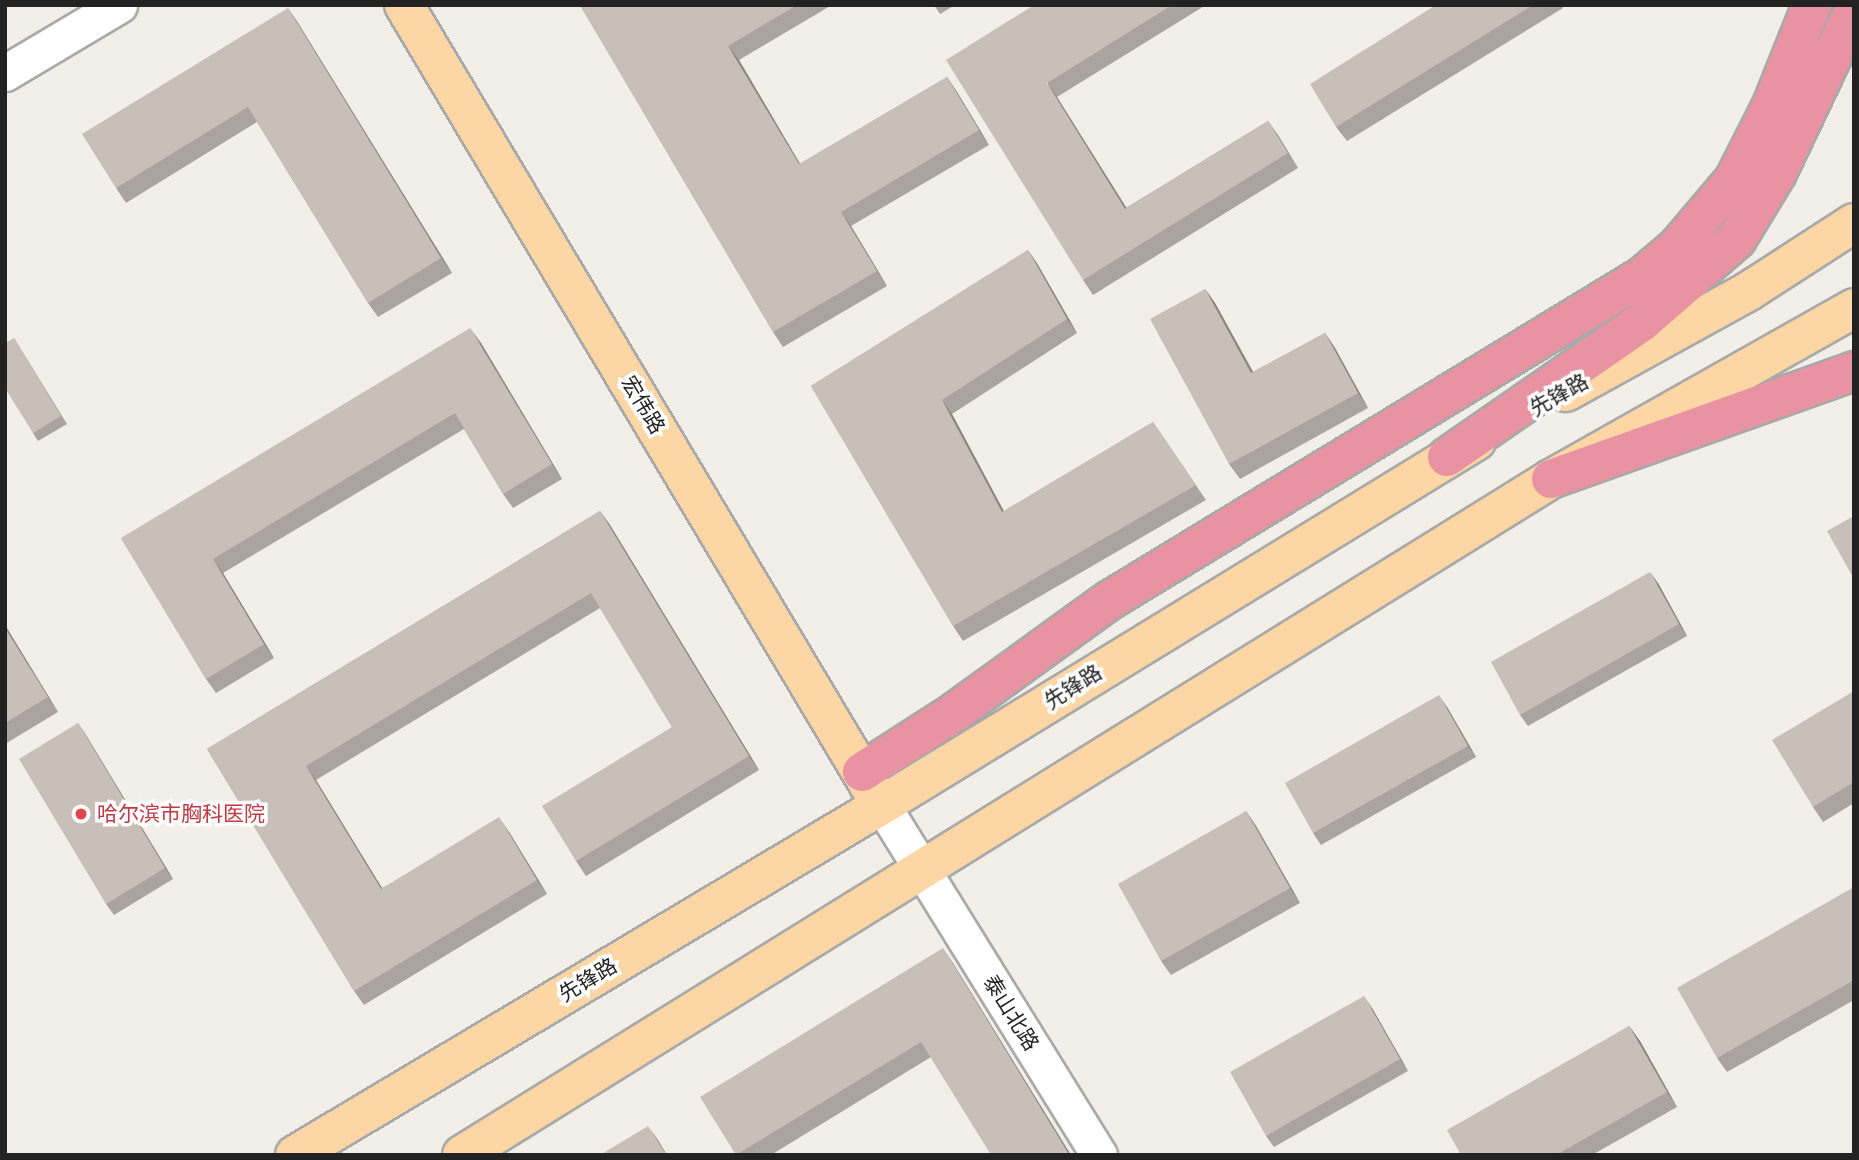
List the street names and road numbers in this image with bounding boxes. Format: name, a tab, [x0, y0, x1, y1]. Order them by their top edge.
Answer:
street label: 先锋路	[1525, 369, 1593, 421]
street label: 宏伟路	[616, 372, 670, 438]
street label: 先锋路	[1040, 660, 1106, 714]
street label: 先锋路	[555, 953, 621, 1007]
street label: 泰山北路	[978, 971, 1044, 1055]

